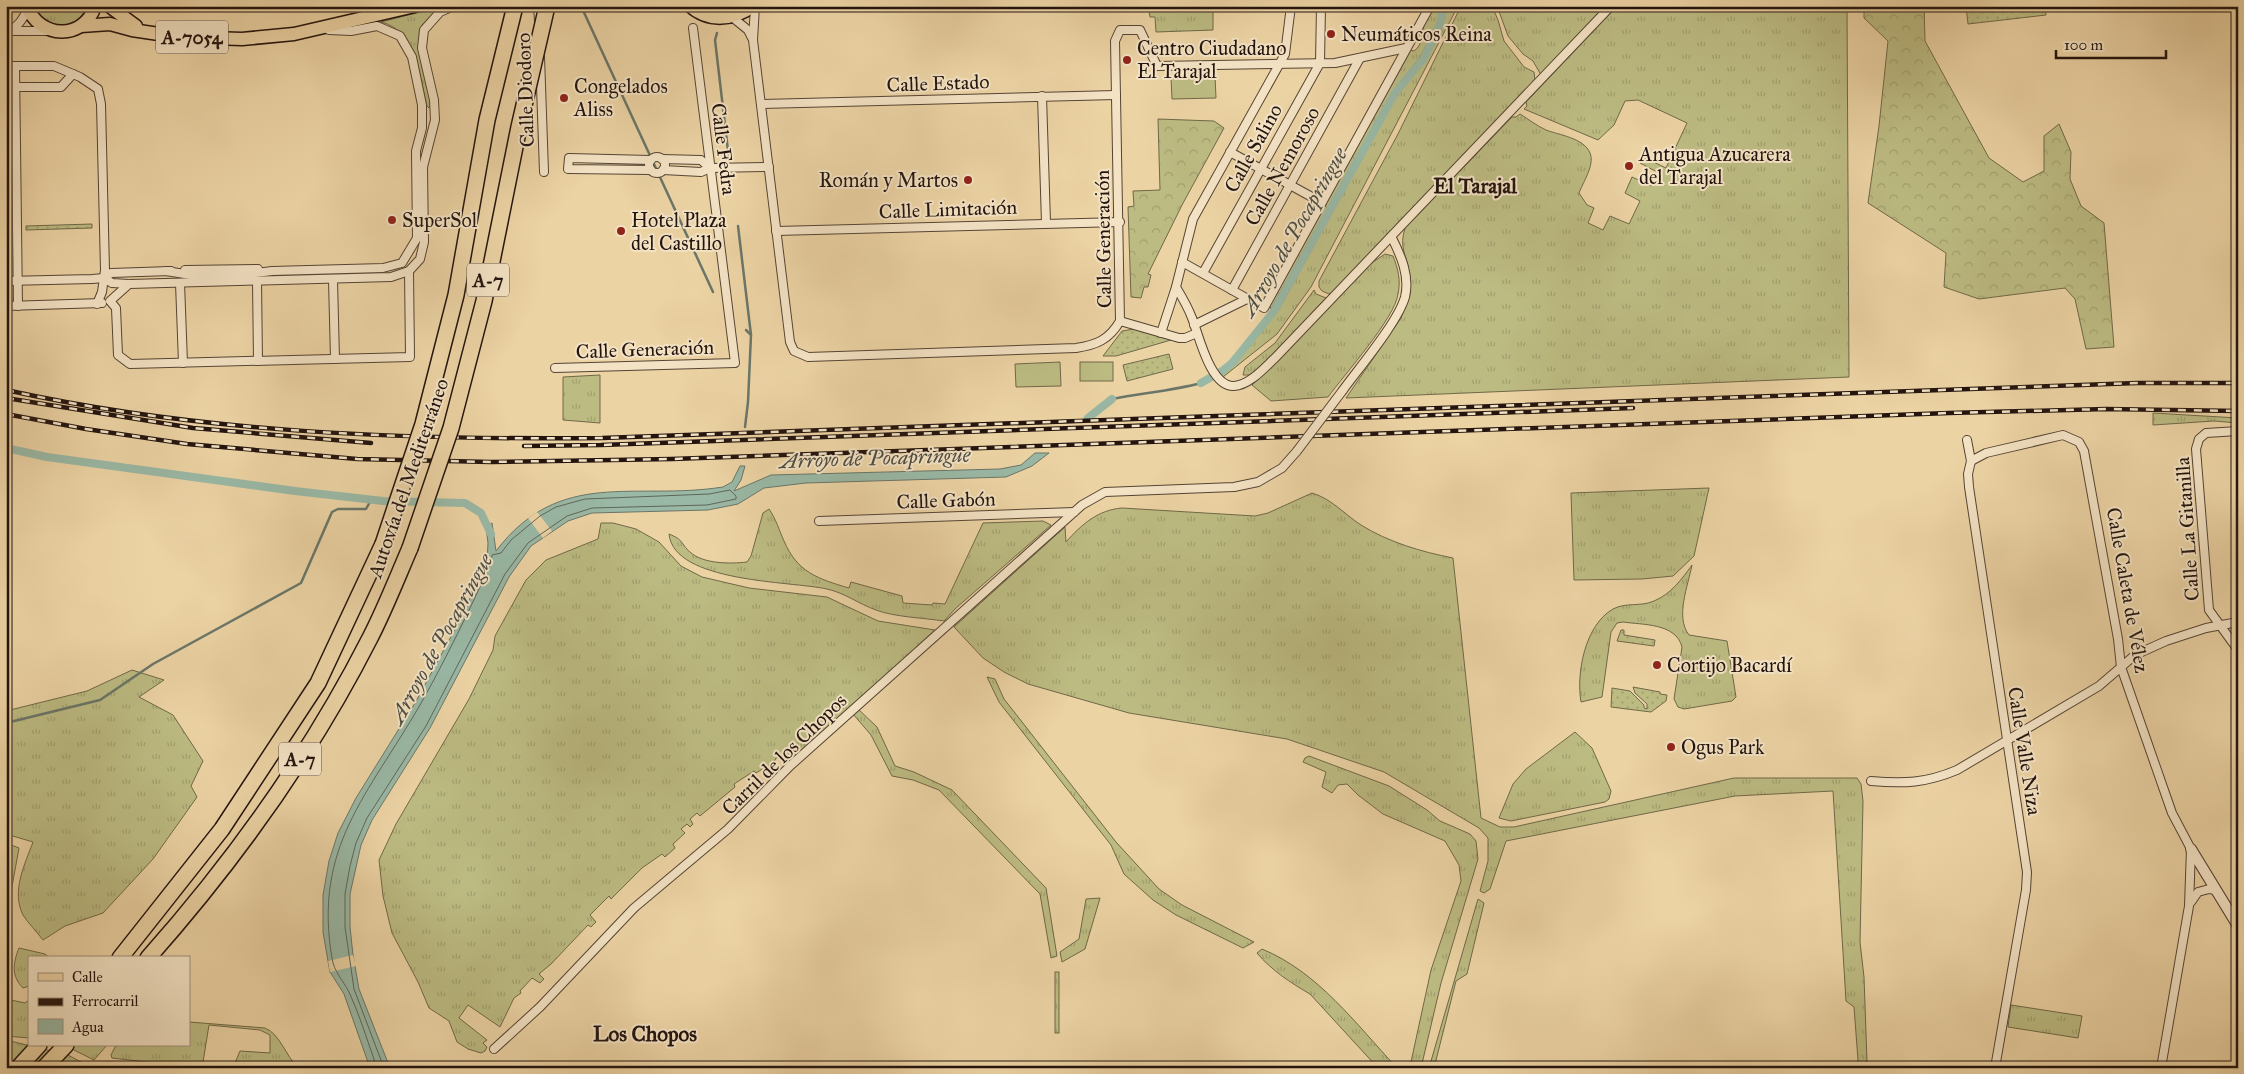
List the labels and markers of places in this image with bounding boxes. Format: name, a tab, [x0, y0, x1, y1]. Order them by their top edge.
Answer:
place label: Neumáticos Reina	[1341, 22, 1492, 46]
marker: Neumáticos Reina	[1325, 28, 1337, 40]
place label: Centro Ciudadano El Tarajal	[1137, 36, 1286, 83]
marker: Centro Ciudadano El Tarajal	[1121, 54, 1133, 66]
place label: Congelados Aliss	[573, 74, 668, 121]
marker: Congelados Aliss	[558, 92, 570, 104]
place label: Antigua Azucarera del Tarajal	[1638, 142, 1791, 189]
marker: Antigua Azucarera del Tarajal	[1623, 160, 1635, 172]
place label: Román y Martos	[819, 168, 958, 192]
marker: Román y Martos	[962, 174, 974, 186]
place label: SuperSol	[402, 208, 478, 232]
place label: Hotel Plaza del Castillo	[631, 208, 727, 255]
marker: SuperSol	[386, 214, 398, 226]
marker: Hotel Plaza del Castillo	[615, 225, 627, 237]
place label: Cortijo Bacardí	[1667, 653, 1793, 677]
marker: Cortijo Bacardí	[1651, 659, 1663, 671]
place label: Ogus Park	[1681, 735, 1765, 760]
marker: Ogus Park	[1665, 741, 1677, 753]

